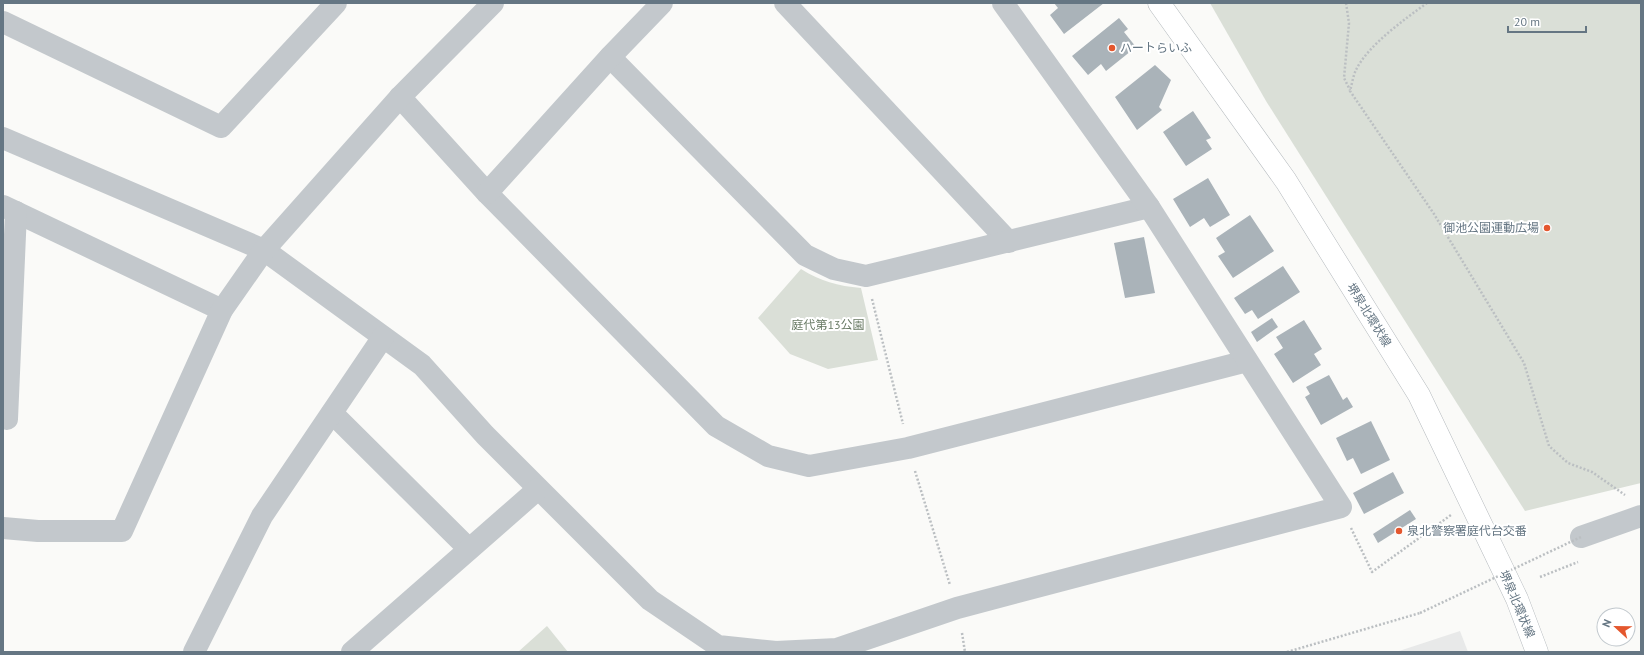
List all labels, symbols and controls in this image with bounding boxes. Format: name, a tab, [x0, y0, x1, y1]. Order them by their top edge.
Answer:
scale bar	[1508, 8, 1586, 34]
text: 20 m	[1514, 14, 1540, 29]
place label: ハートらいふ	[1120, 40, 1192, 55]
marker: ハートらいふ	[1107, 43, 1117, 53]
place label: 御池公園運動広場	[1443, 220, 1539, 235]
marker: 御池公園運動広場	[1542, 223, 1552, 233]
street label: 堺泉北環状線	[1344, 280, 1395, 349]
park label: 庭代第13公園	[791, 317, 865, 332]
place label: 泉北警察署庭代台交番	[1407, 523, 1527, 538]
marker: 泉北警察署庭代台交番	[1394, 526, 1404, 536]
street label: 堺泉北環状線	[1496, 568, 1538, 640]
north arrow	[1596, 607, 1636, 647]
text: N	[1599, 617, 1615, 629]

